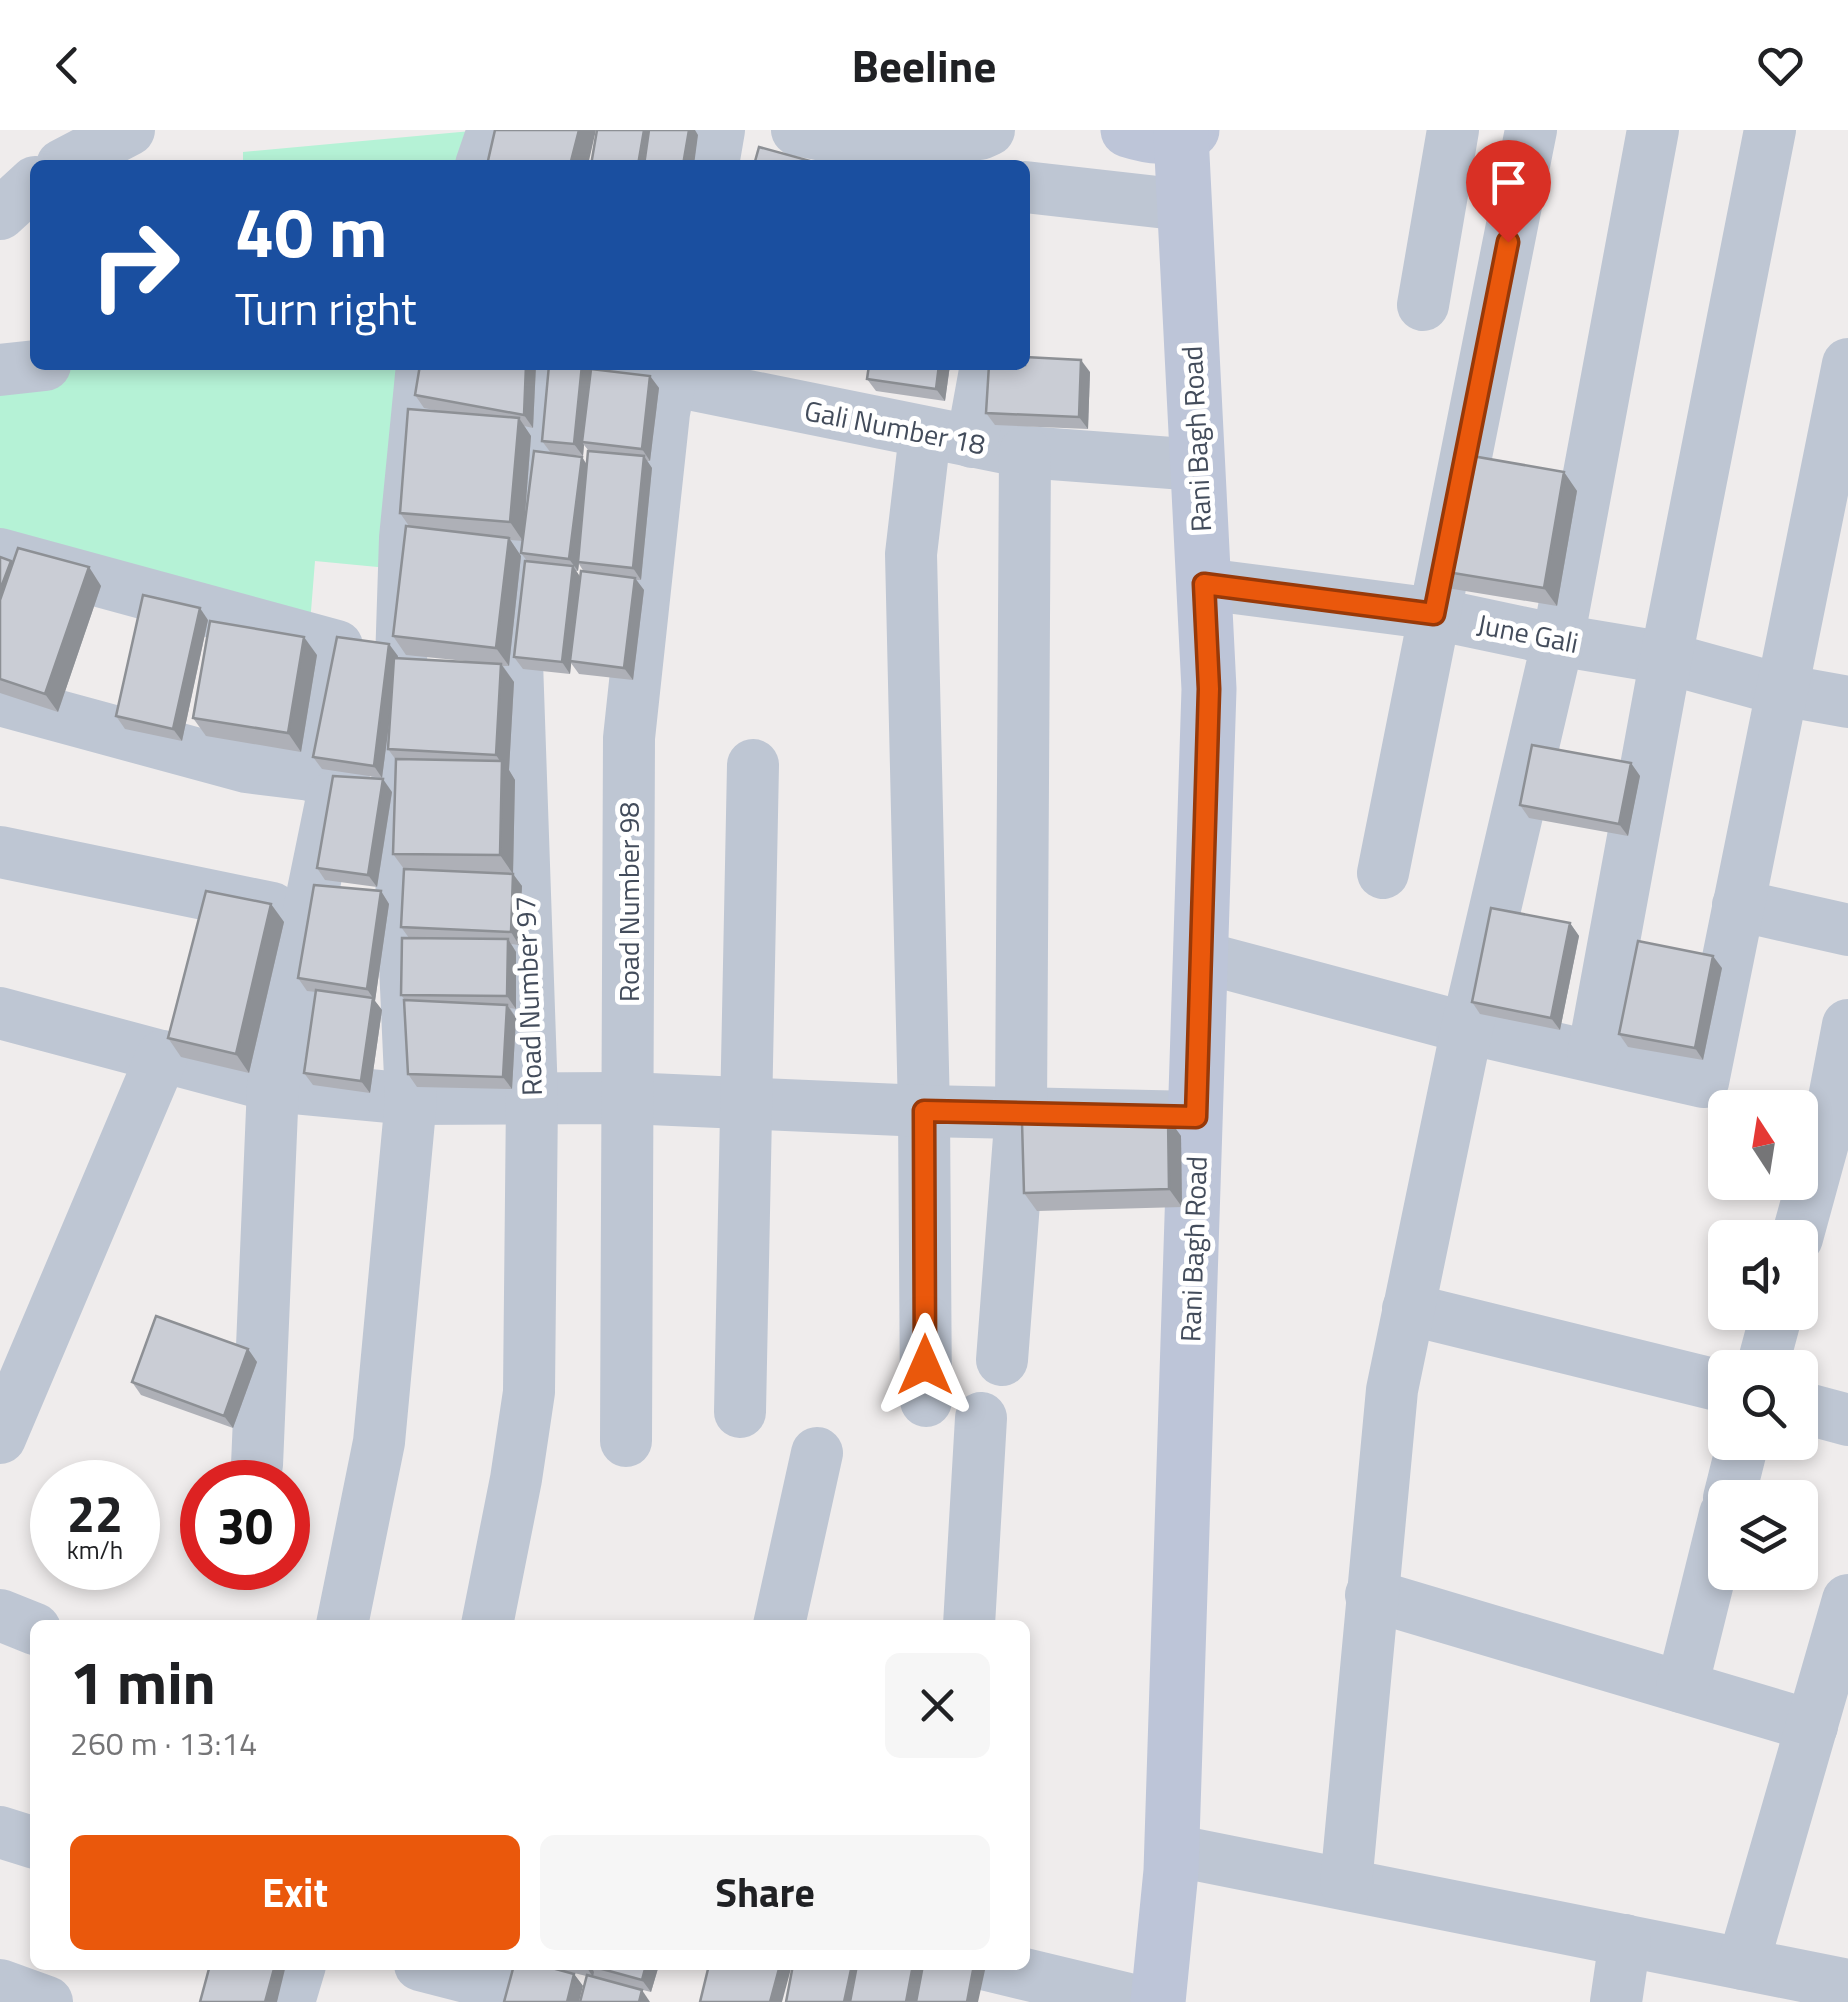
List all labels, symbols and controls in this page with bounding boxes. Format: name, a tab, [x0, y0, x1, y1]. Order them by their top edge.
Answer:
text: Beeline	[852, 31, 996, 99]
icon: back	[40, 38, 95, 93]
icon: heart	[1753, 38, 1808, 93]
pin	[1466, 140, 1551, 243]
icon: arrive	[1481, 155, 1536, 210]
text: 40 m	[235, 178, 388, 284]
icon: right	[70, 200, 200, 330]
text: Turn right	[235, 274, 417, 342]
street label: Rani Bagh Road	[1170, 345, 1222, 533]
street label: Gali Number 18	[801, 388, 989, 466]
street label: June Gali	[1474, 602, 1582, 664]
street label: Road Number 98	[607, 802, 650, 1002]
street label: Road Number 97	[503, 895, 553, 1097]
north arrow	[1708, 1090, 1818, 1200]
map controls	[1708, 1090, 1818, 1590]
street label: Rani Bagh Road	[1168, 1155, 1218, 1343]
button: sound	[1708, 1220, 1818, 1330]
position arrow	[873, 1313, 977, 1417]
button: search	[1708, 1350, 1818, 1460]
speed limit sign: 30	[180, 1460, 310, 1590]
text: 22	[67, 1475, 123, 1551]
button: layers	[1708, 1480, 1818, 1590]
text: km/h	[67, 1531, 123, 1569]
text: 1 min	[70, 1636, 216, 1727]
button: close	[885, 1653, 990, 1758]
text: 260 m · 13:14	[70, 1719, 257, 1767]
button: Exit	[70, 1835, 520, 1950]
button: Share	[540, 1835, 990, 1950]

